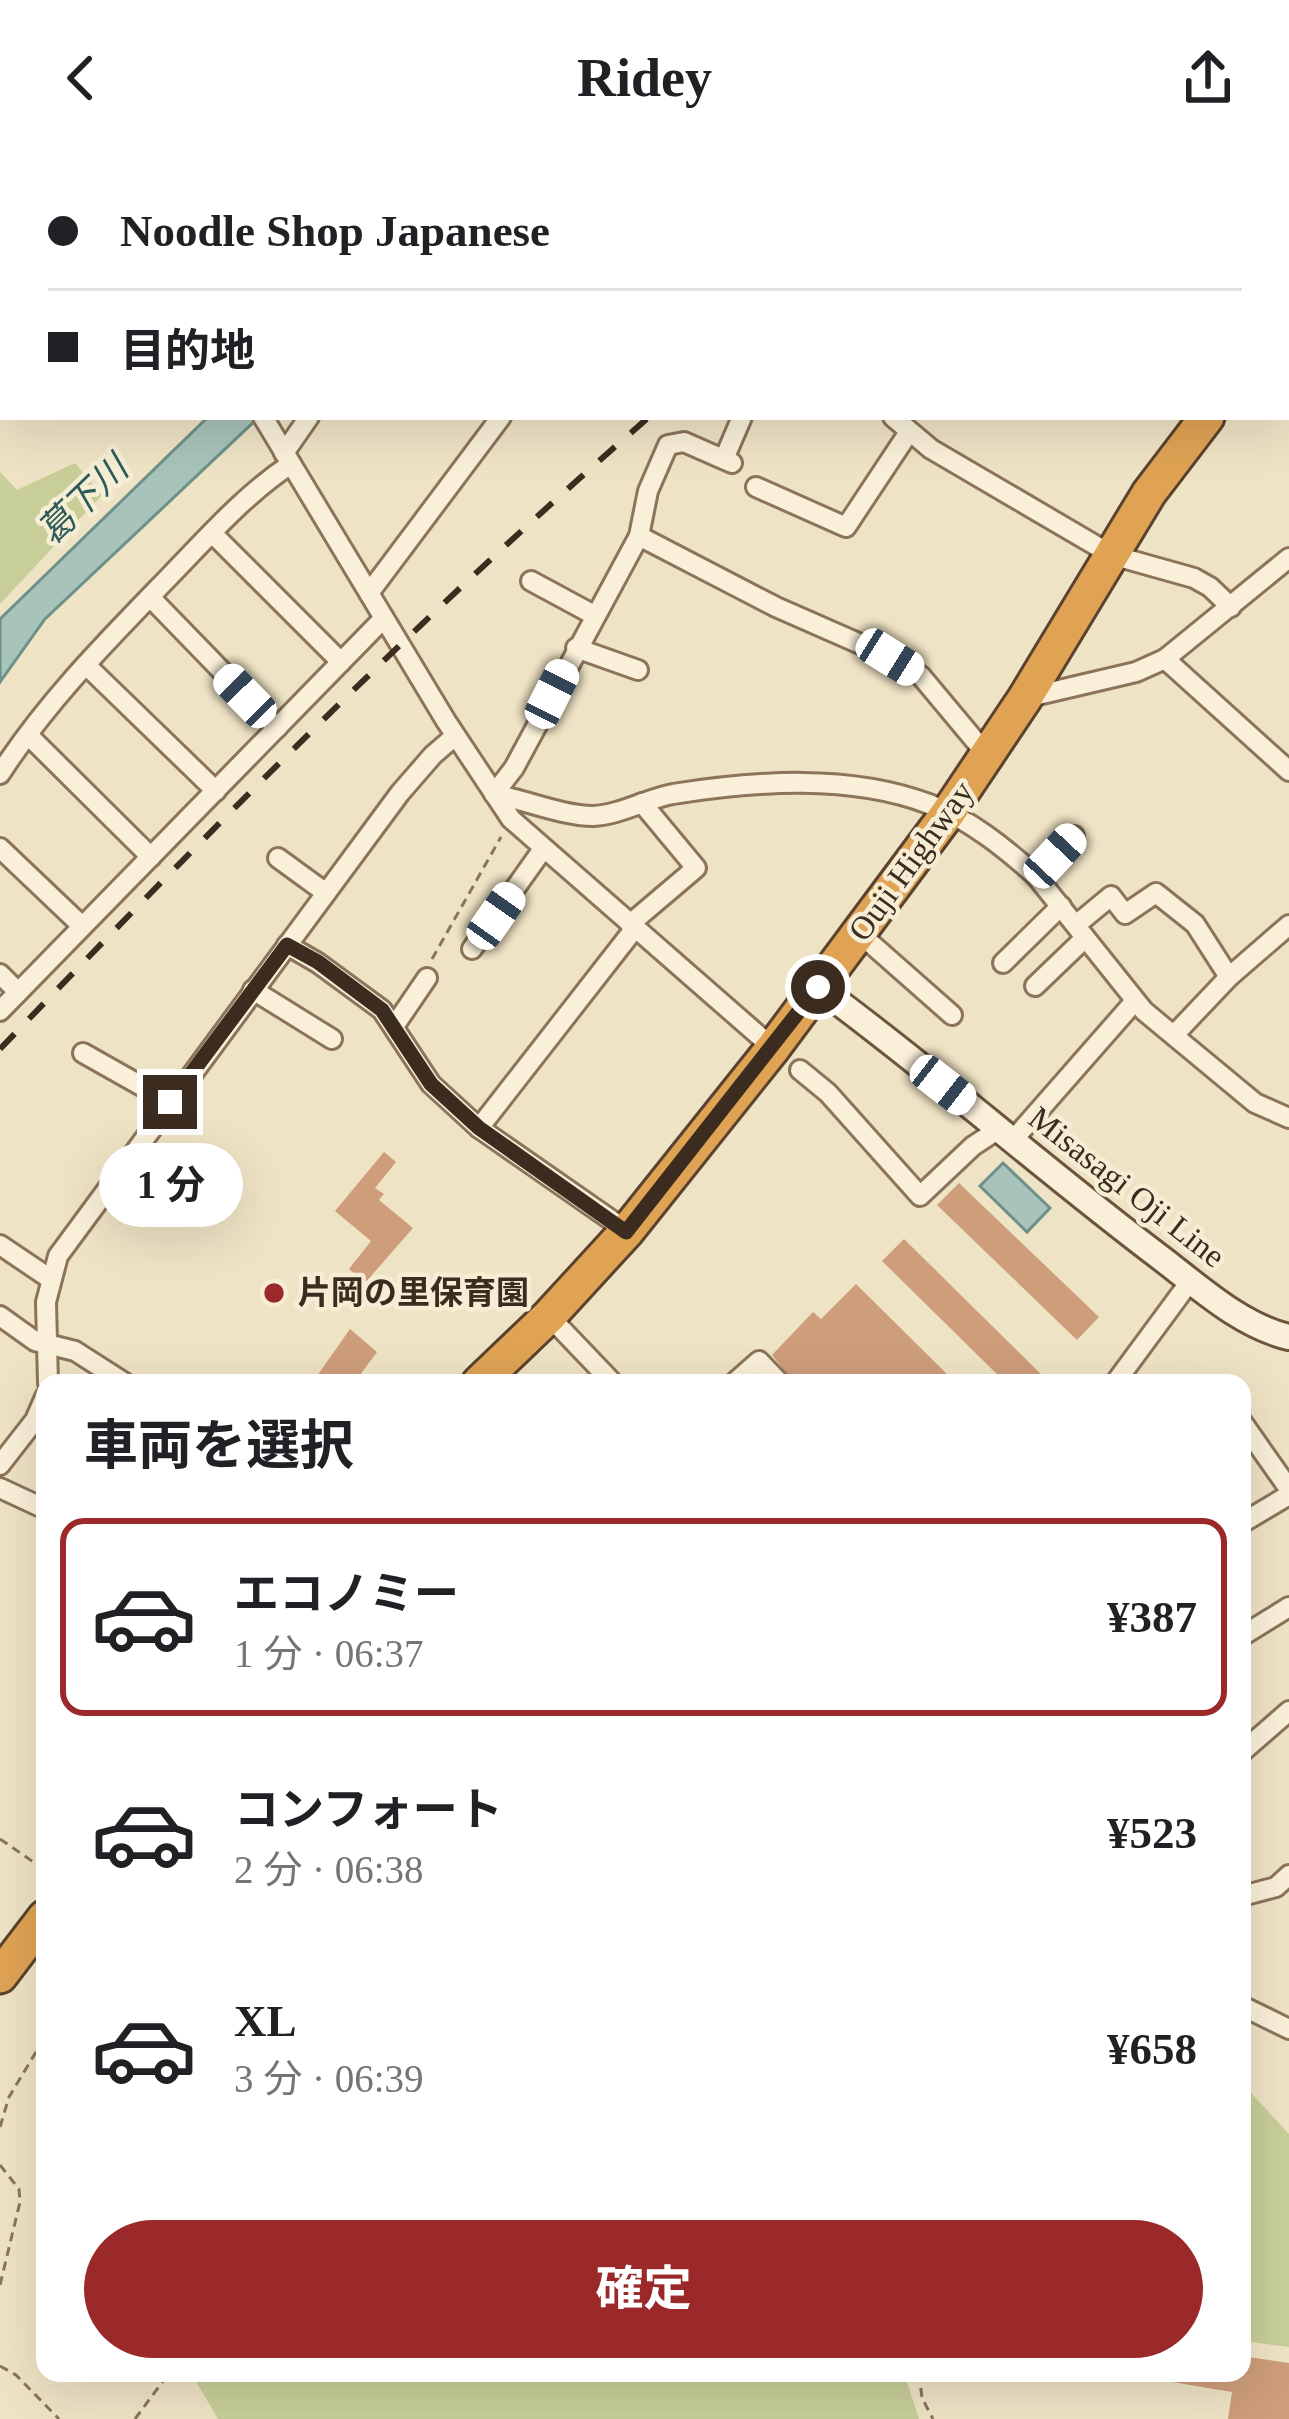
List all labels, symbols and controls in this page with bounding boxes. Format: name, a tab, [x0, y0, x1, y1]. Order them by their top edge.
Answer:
icon: back	[48, 45, 114, 111]
icon: share	[1175, 45, 1241, 111]
text: Ridey	[577, 48, 712, 108]
text: Noodle Shop Japanese	[120, 206, 550, 256]
text: 目的地	[120, 326, 255, 376]
water label: 葛下川	[30, 445, 139, 552]
car	[850, 623, 930, 691]
car	[520, 654, 584, 734]
car	[207, 658, 283, 734]
street label: Ouji Highway	[841, 774, 981, 948]
car	[1017, 817, 1093, 895]
car	[461, 876, 531, 956]
route start	[791, 960, 845, 1014]
car	[904, 1049, 982, 1121]
route end	[143, 1075, 197, 1129]
street label: Misasagi Oji Line	[1022, 1099, 1232, 1275]
callout: 1 分	[98, 1144, 242, 1228]
text: 1 分	[137, 1163, 205, 1206]
place label: 片岡の里保育園	[298, 1275, 529, 1311]
marker: 片岡の里保育園	[261, 1280, 287, 1306]
text: 車両を選択	[84, 1416, 354, 1476]
icon: car	[90, 1563, 198, 1671]
text: エコノミー	[234, 1569, 459, 1619]
text: ¥387	[1107, 1592, 1197, 1642]
text: 1 分 · 06:37	[234, 1632, 424, 1675]
icon: car	[90, 1779, 198, 1887]
text: コンフォート	[234, 1785, 503, 1835]
text: ¥523	[1107, 1808, 1197, 1858]
text: 2 分 · 06:38	[234, 1848, 424, 1891]
icon: car	[90, 1995, 198, 2103]
text: XL	[234, 1996, 297, 2046]
text: ¥658	[1107, 2024, 1197, 2074]
text: 3 分 · 06:39	[234, 2057, 424, 2100]
button: 確定	[84, 2220, 1203, 2358]

